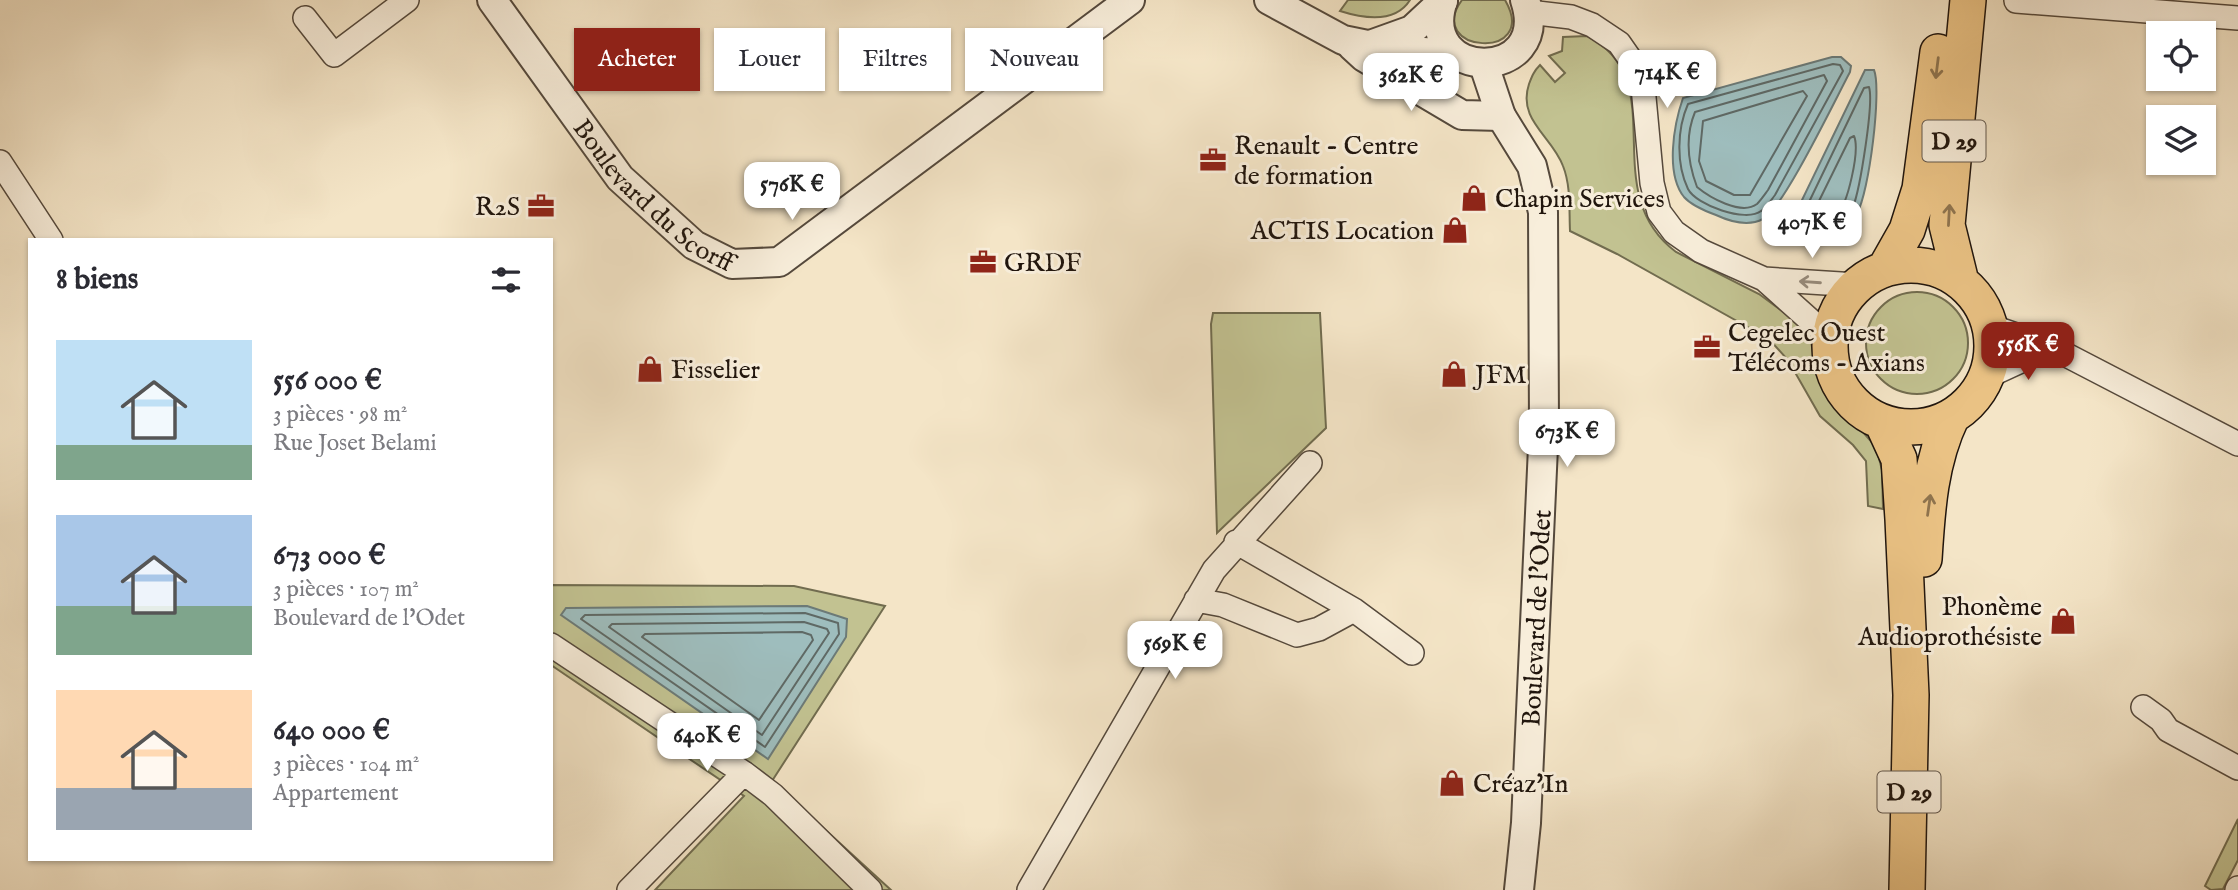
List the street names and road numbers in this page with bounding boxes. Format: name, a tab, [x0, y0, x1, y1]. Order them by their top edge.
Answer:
street label: Boulevard du Scorff	[565, 113, 741, 281]
road number: D 29	[1923, 120, 1986, 162]
street label: Boulevard de l'Odet	[1515, 509, 1560, 727]
road number: D 29	[1878, 772, 1940, 812]

